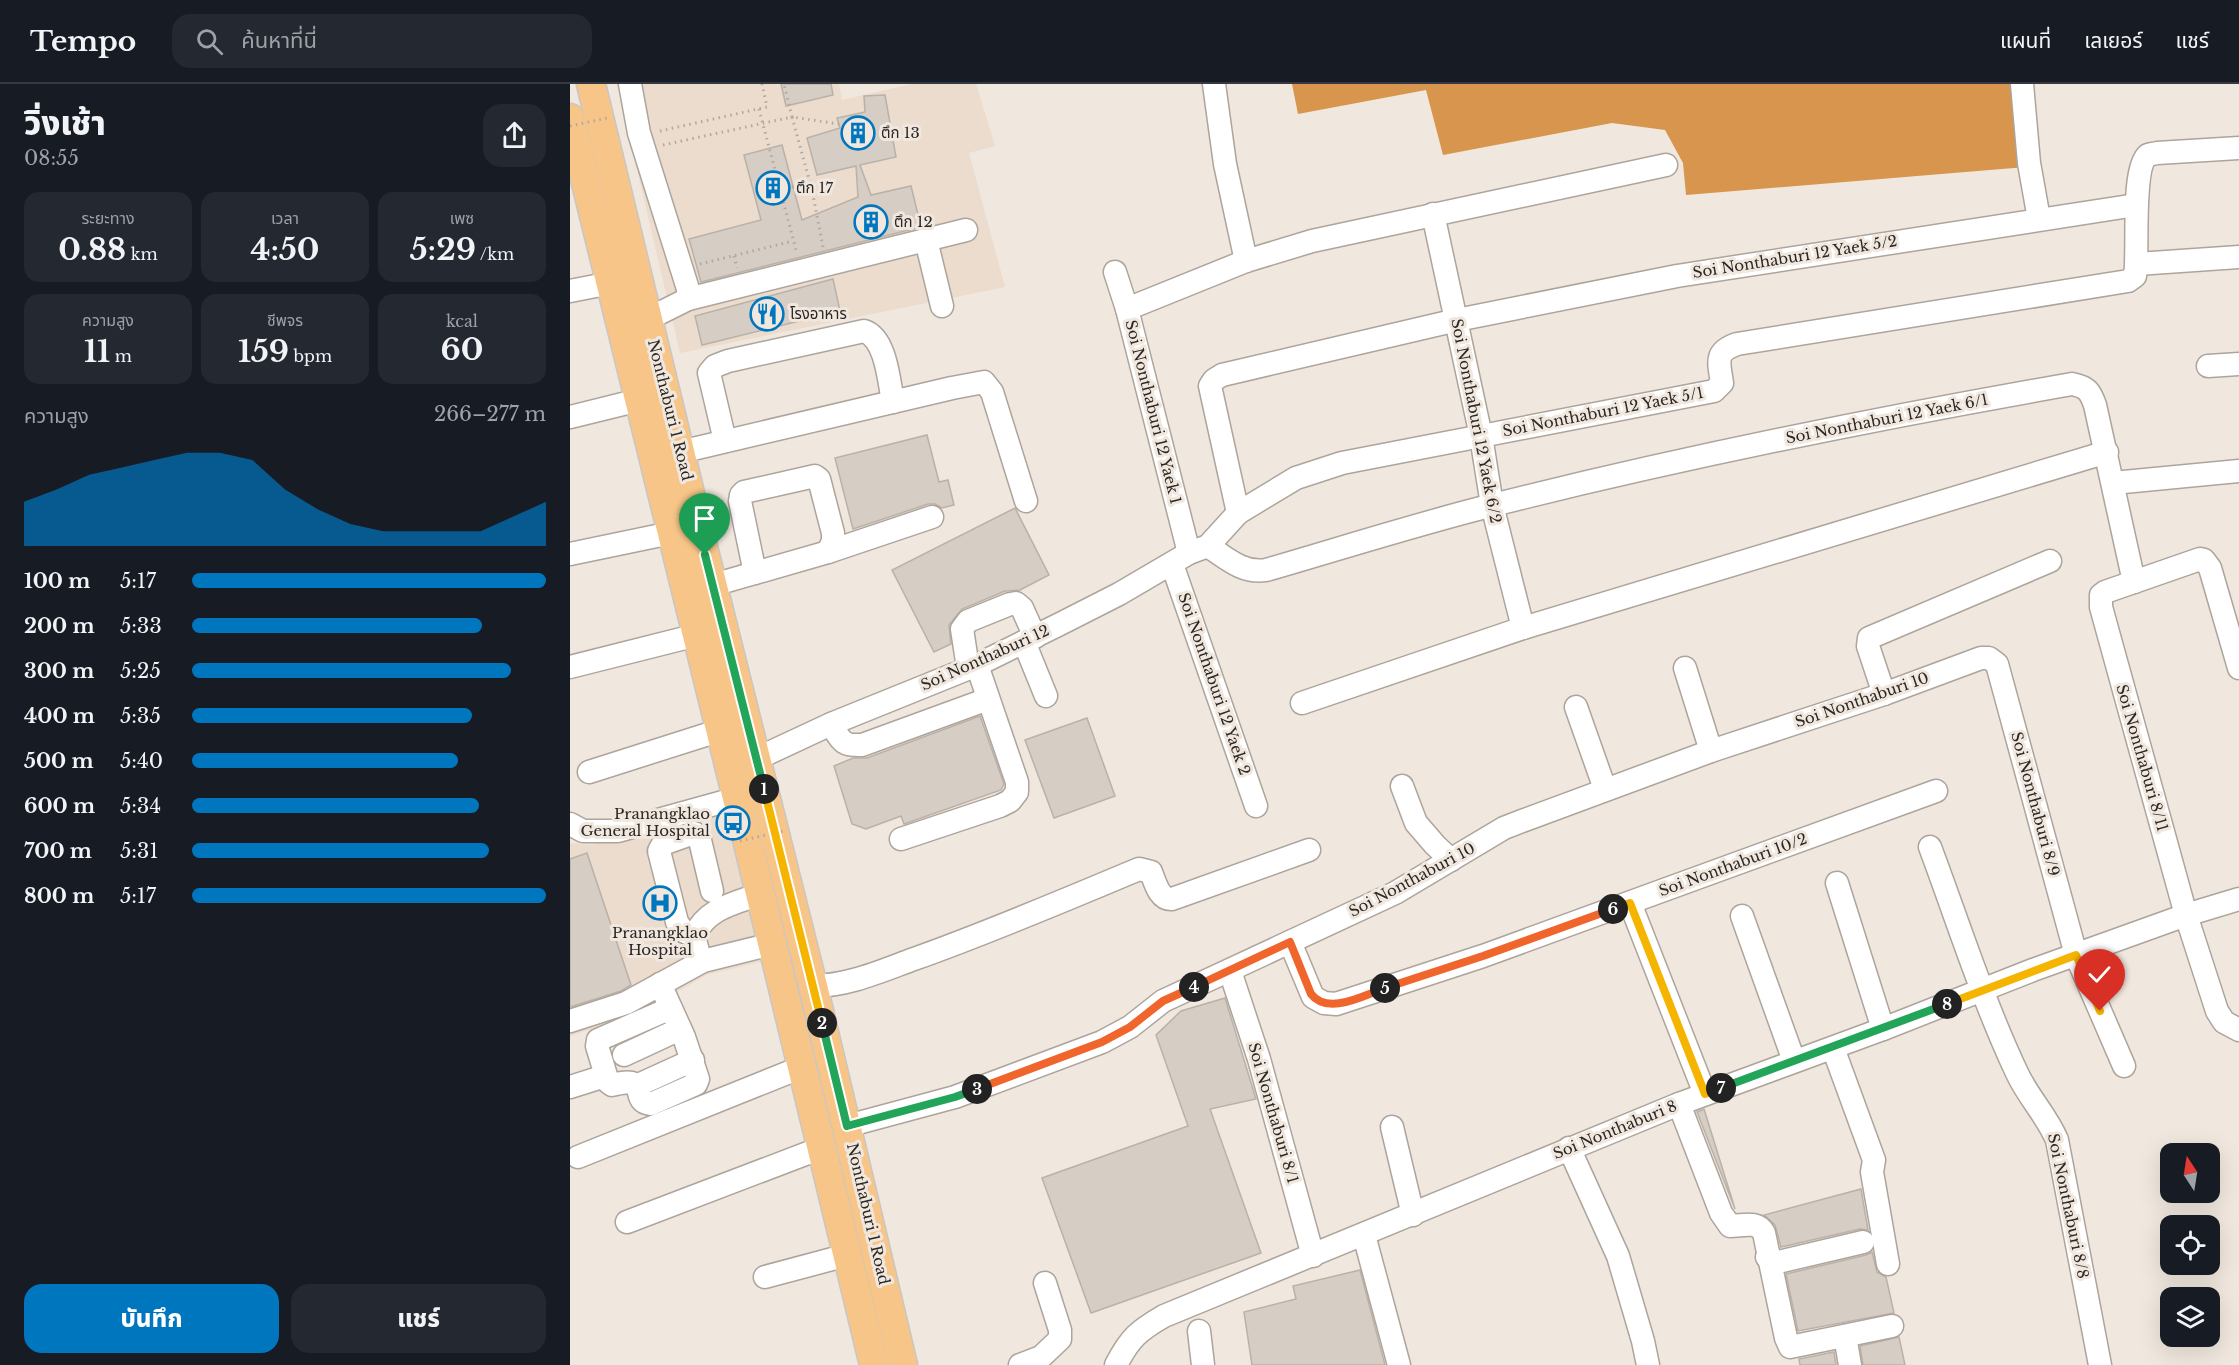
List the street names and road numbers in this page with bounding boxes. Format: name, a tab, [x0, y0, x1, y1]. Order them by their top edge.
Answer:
street label: Soi Nonthaburi 12 Yaek 5/2	[1691, 231, 1899, 282]
street label: Soi Nonthaburi 12 Yaek 6/2	[1447, 317, 1506, 525]
street label: Soi Nonthaburi 12 Yaek 1	[1121, 318, 1186, 506]
street label: Nonthaburi 1 Road	[644, 337, 697, 482]
street label: Soi Nonthaburi 12 Yaek 5/1	[1501, 383, 1705, 440]
street label: Soi Nonthaburi 12 Yaek 6/1	[1784, 390, 1990, 447]
street label: Soi Nonthaburi 12 Yaek 2	[1174, 590, 1255, 777]
street label: Soi Nonthaburi 12	[918, 621, 1052, 694]
street label: Soi Nonthaburi 10	[1792, 668, 1931, 731]
street label: Soi Nonthaburi 8/11	[2112, 682, 2173, 834]
street label: Soi Nonthaburi 8/9	[2007, 730, 2064, 878]
street label: Soi Nonthaburi 10/2	[1656, 829, 1810, 900]
street label: Soi Nonthaburi 10	[1345, 838, 1478, 921]
street label: Soi Nonthaburi 8/1	[1244, 1040, 1303, 1185]
street label: Soi Nonthaburi 8	[1550, 1096, 1680, 1163]
street label: Soi Nonthaburi 8/8	[2044, 1132, 2093, 1280]
street label: Nonthaburi 1 Road	[843, 1141, 894, 1287]

